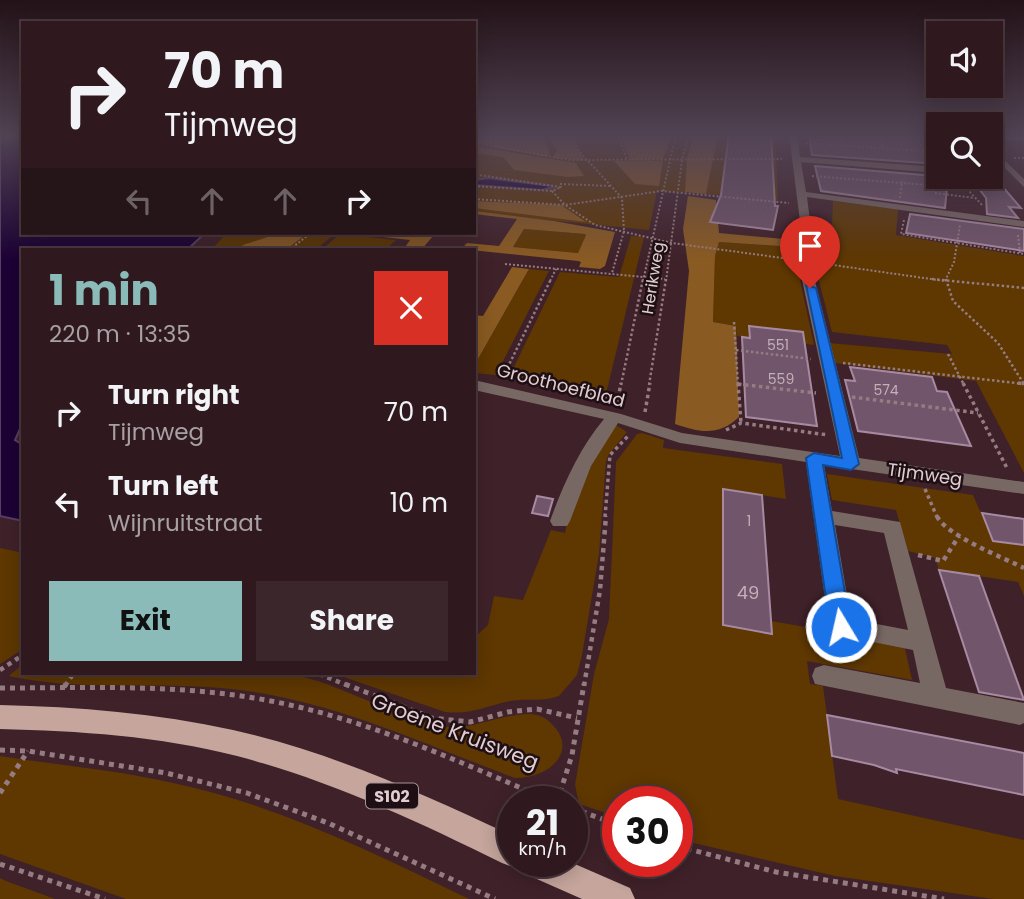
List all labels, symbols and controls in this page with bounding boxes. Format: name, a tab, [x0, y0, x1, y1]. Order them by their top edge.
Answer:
map controls	[926, 21, 1003, 189]
button: sound	[926, 21, 1003, 98]
text: 70 m	[164, 37, 284, 105]
icon: right	[49, 49, 140, 140]
text: Tijmweg	[164, 102, 298, 147]
button: search	[926, 112, 1003, 189]
icon: left	[120, 182, 158, 220]
icon: ahead	[193, 182, 231, 220]
icon: ahead	[266, 182, 304, 220]
icon: right	[339, 182, 377, 220]
pin	[780, 216, 840, 288]
icon: arrive	[791, 227, 829, 265]
street label: Herikweg	[636, 240, 670, 316]
text: 1 min	[49, 261, 159, 320]
button: close	[374, 271, 448, 345]
text: 220 m · 13:35	[49, 318, 191, 350]
house number: 551	[767, 335, 789, 355]
street label: Groothoefblad	[494, 357, 628, 413]
house number: 559	[768, 369, 794, 389]
text: Turn right	[108, 377, 240, 413]
house number: 574	[873, 380, 899, 400]
icon: right	[49, 394, 87, 432]
text: 70 m	[384, 394, 448, 430]
text: Tijmweg	[108, 416, 204, 448]
street label: Tijmweg	[886, 456, 964, 492]
text: Turn left	[108, 468, 219, 504]
icon: left	[49, 485, 87, 523]
text: 10 m	[390, 485, 448, 521]
text: Wijnruitstraat	[108, 507, 262, 539]
house number: 1	[747, 511, 751, 531]
house number: 49	[737, 580, 759, 605]
button: Exit	[49, 581, 242, 661]
button: Share	[256, 581, 448, 661]
position arrow	[804, 590, 878, 664]
street label: Groene Kruisweg	[367, 686, 543, 776]
road number: S102	[366, 783, 418, 808]
speed limit sign: 30	[602, 786, 693, 877]
text: 21	[526, 798, 559, 847]
text: km/h	[519, 836, 566, 861]

